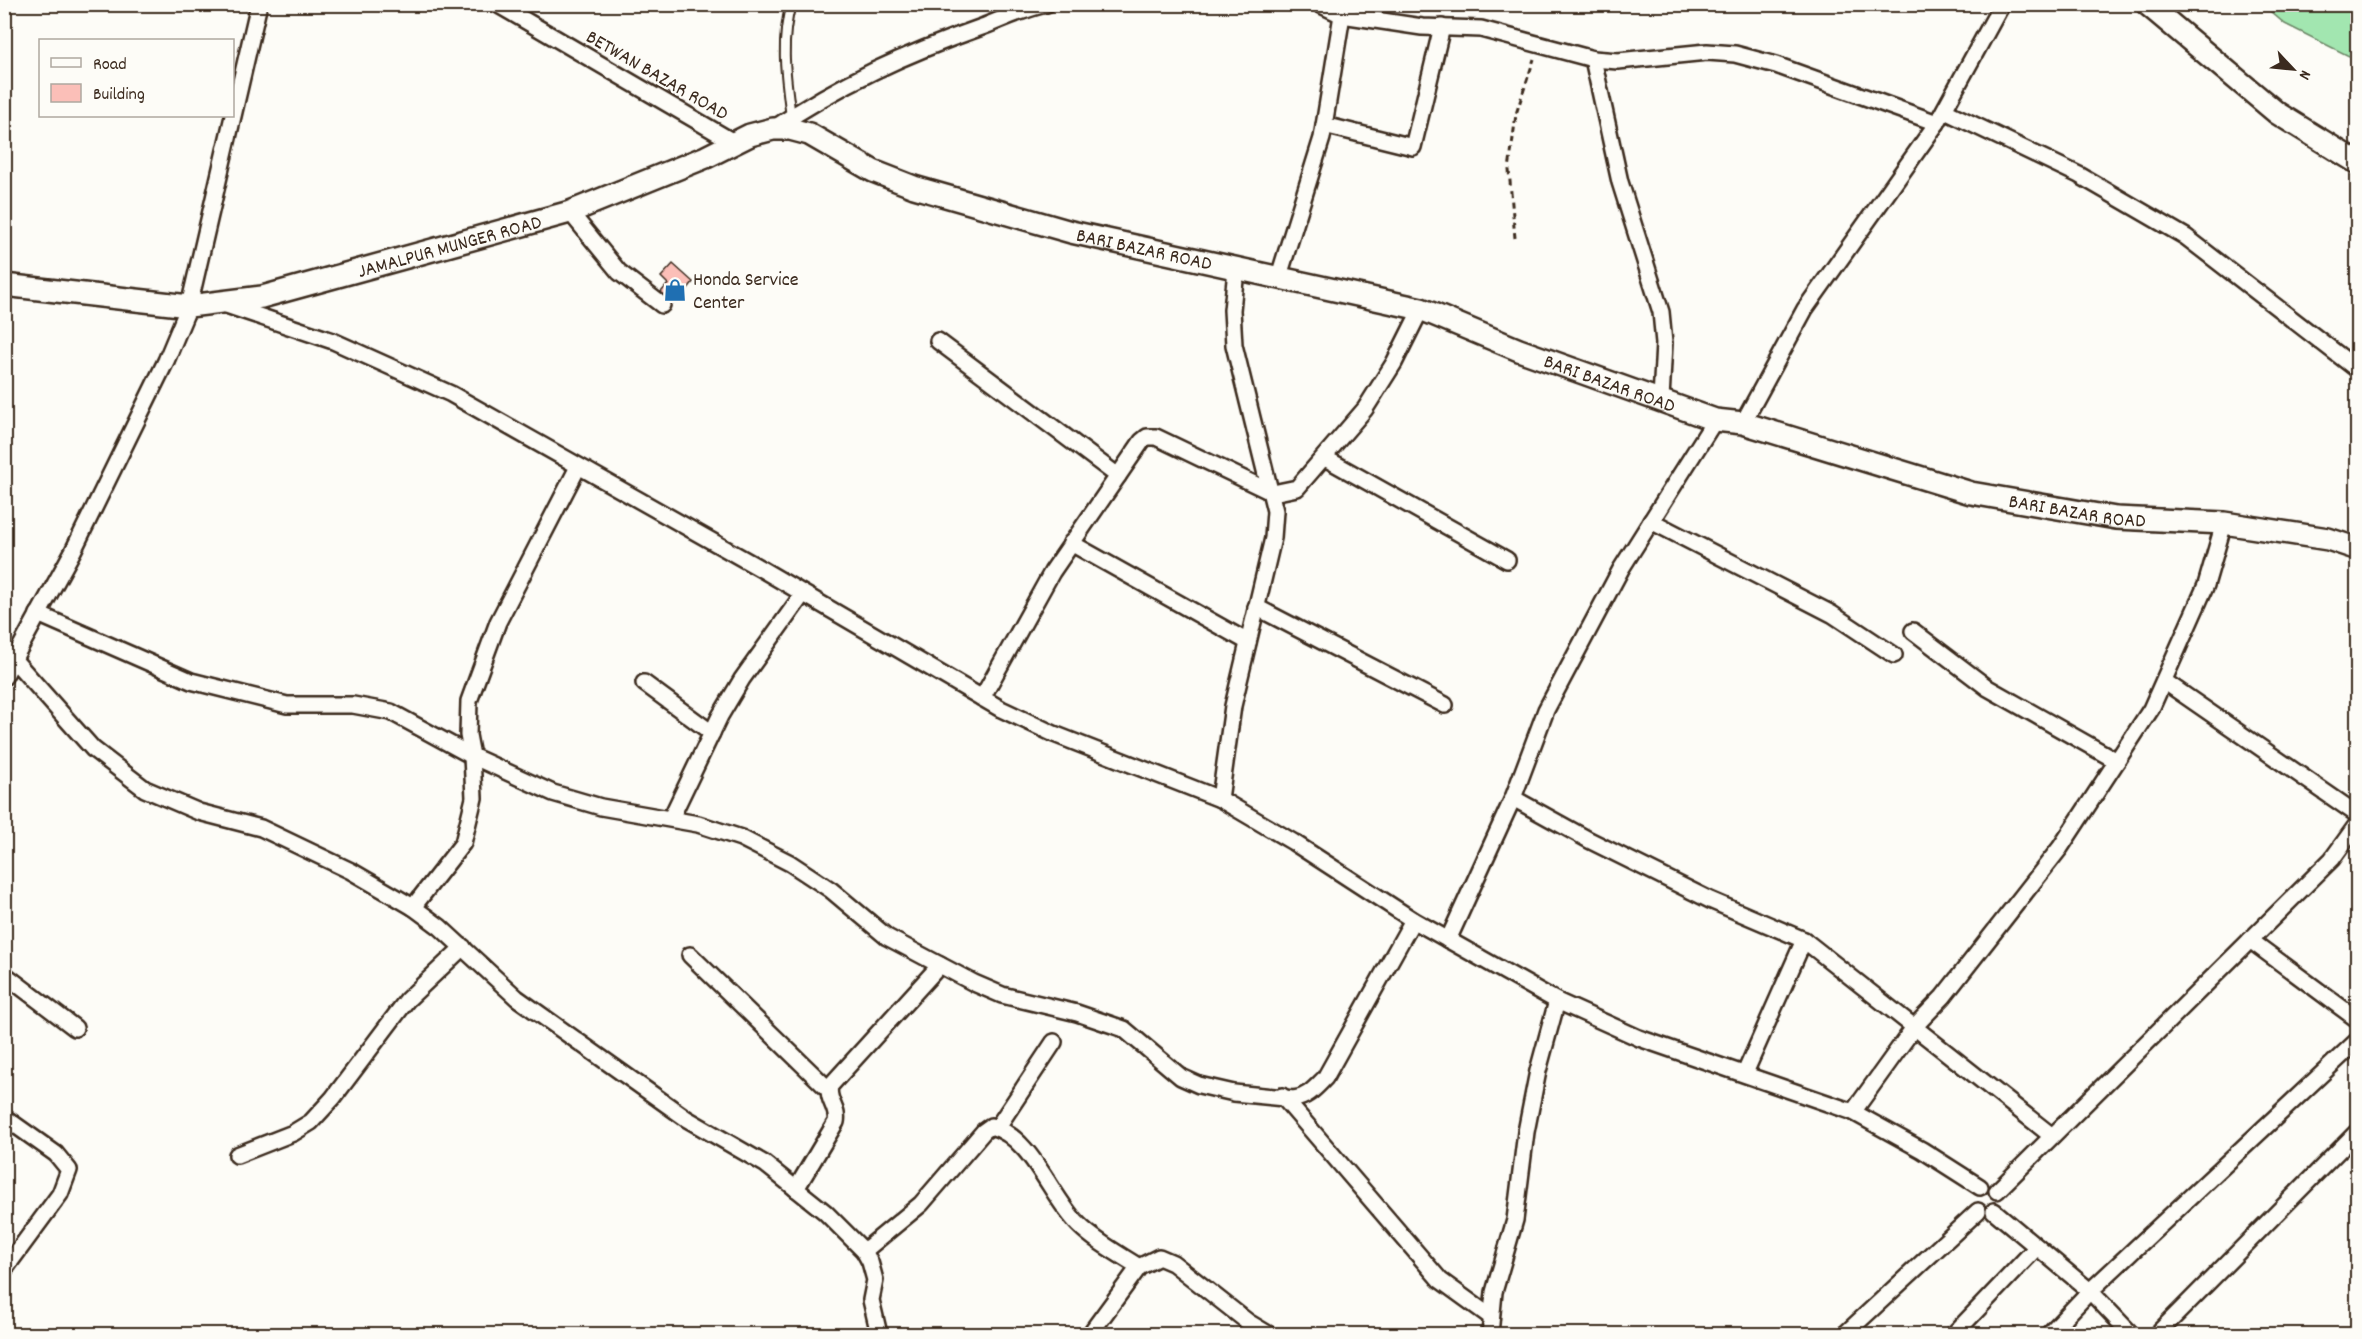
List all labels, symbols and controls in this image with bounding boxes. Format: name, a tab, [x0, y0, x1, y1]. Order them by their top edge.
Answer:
street label: BETWAN BAZAR ROAD	[580, 24, 733, 129]
legend	[39, 39, 234, 117]
north arrow	[2263, 39, 2323, 99]
text: Road	[93, 53, 127, 78]
text: N	[2292, 66, 2316, 83]
text: Building	[93, 83, 145, 108]
street label: JAMALPUR MUNGER ROAD	[355, 210, 545, 287]
street label: BARI BAZAR ROAD	[1073, 223, 1214, 280]
place label: Honda Service Center	[693, 267, 799, 318]
shop icon: Honda Service Center	[662, 277, 688, 303]
street label: BARI BAZAR ROAD	[1539, 349, 1679, 422]
street label: BARI BAZAR ROAD	[2006, 489, 2146, 536]

